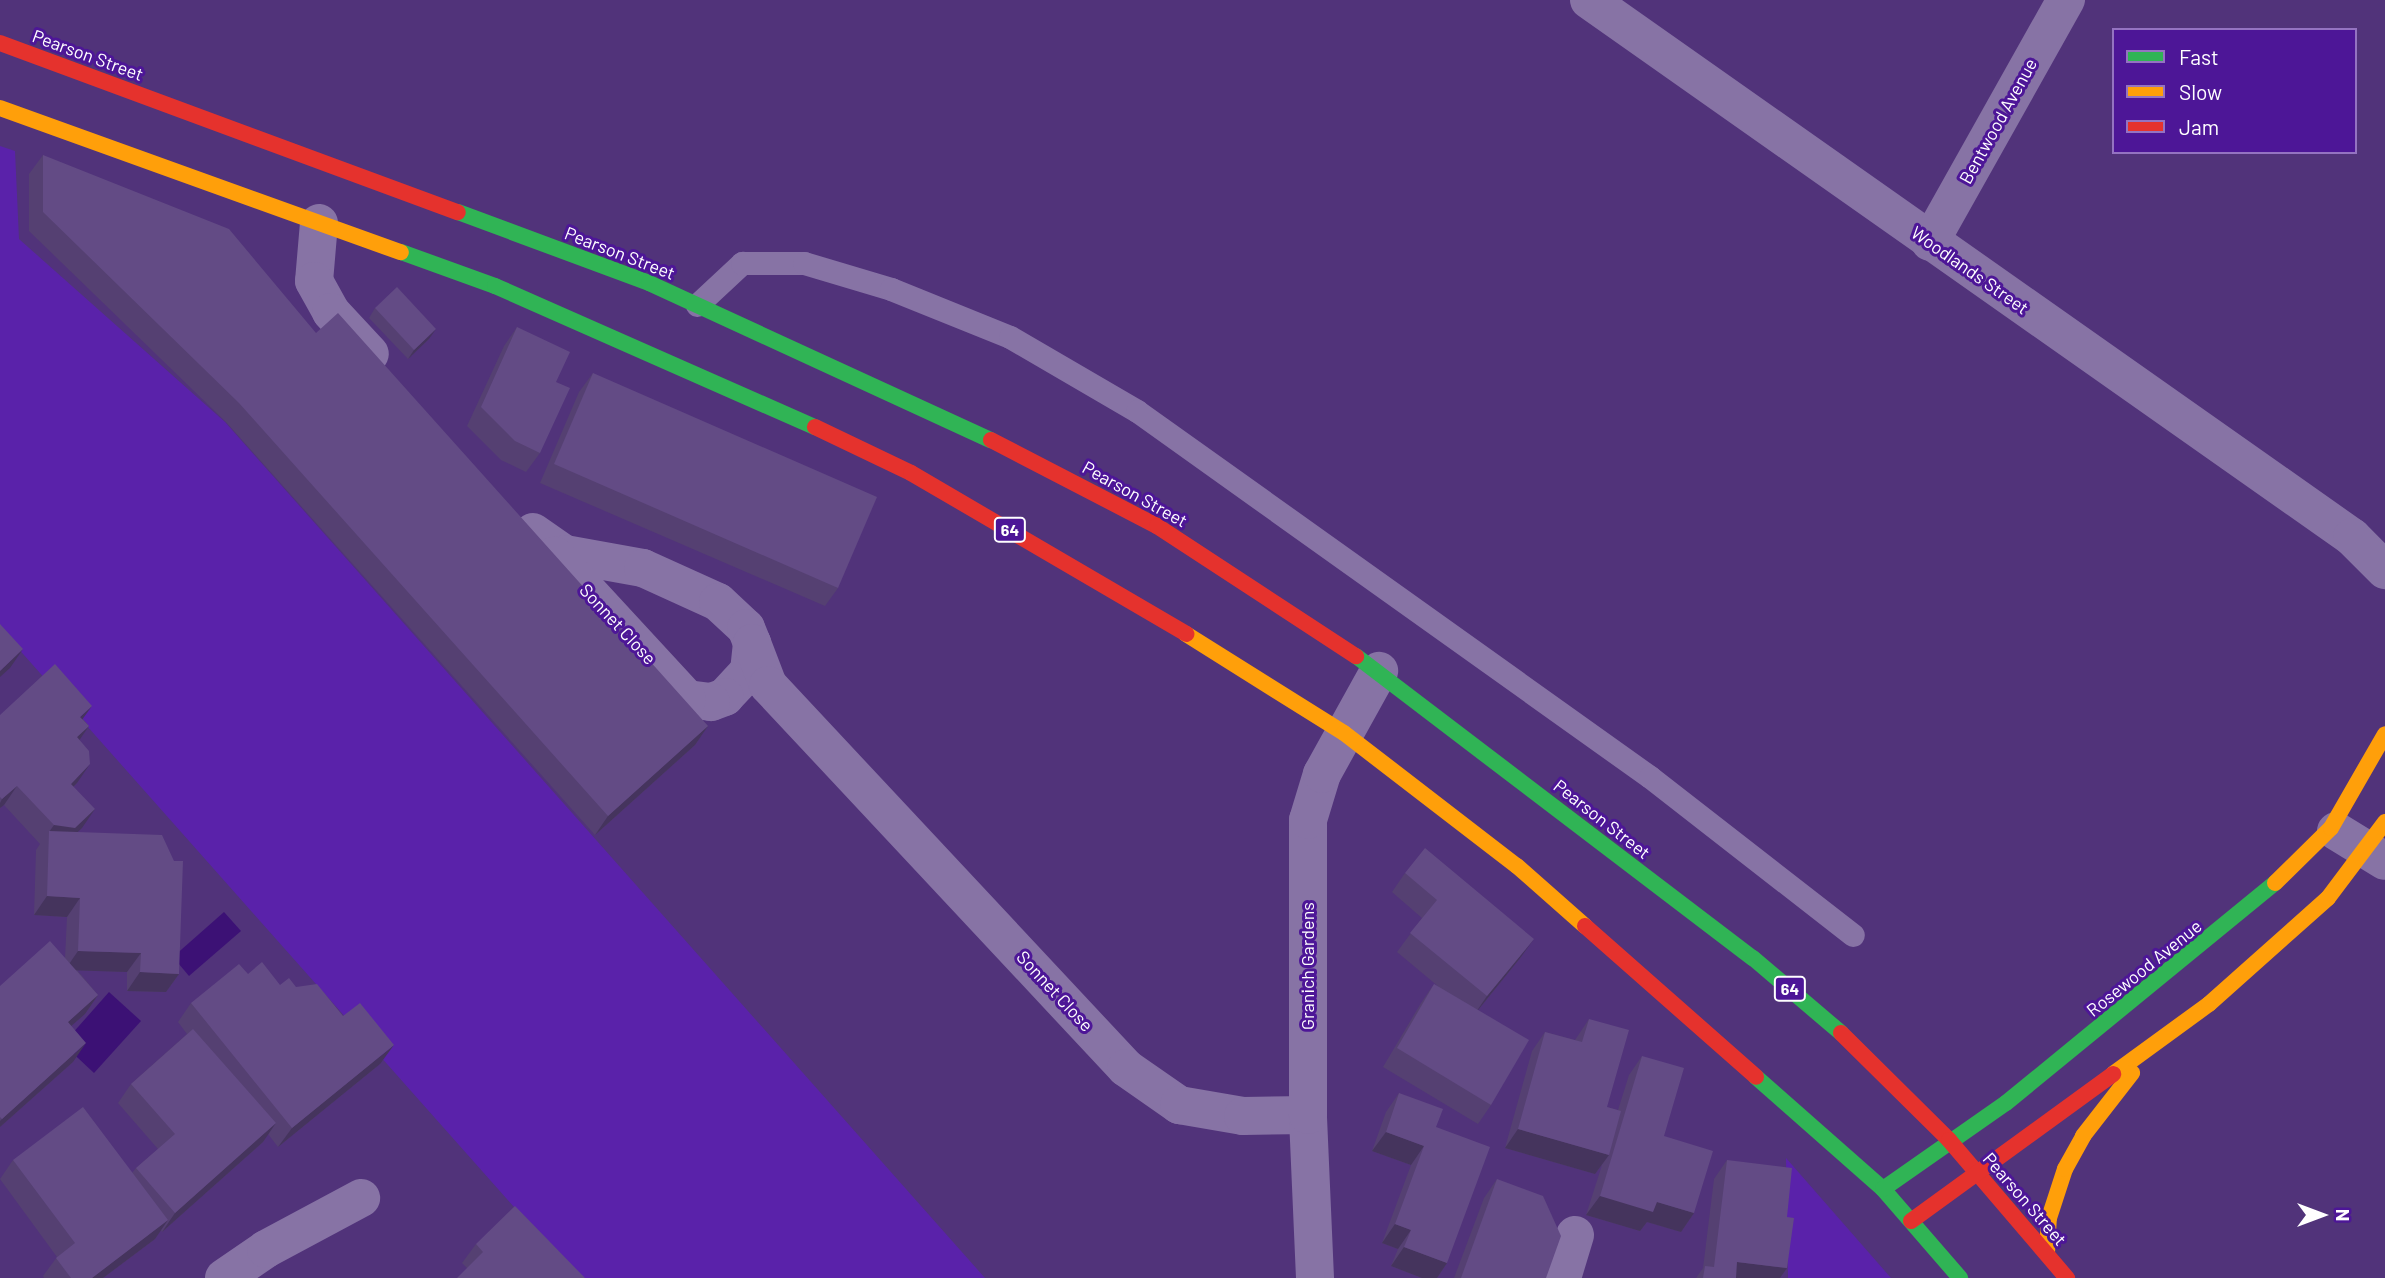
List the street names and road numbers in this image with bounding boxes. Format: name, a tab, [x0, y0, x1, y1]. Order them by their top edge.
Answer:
street label: Pearson Street	[30, 25, 146, 85]
street label: Bentwood Avenue	[1955, 55, 2041, 187]
street label: Woodlands Street	[1907, 221, 2033, 319]
street label: Pearson Street	[562, 222, 678, 284]
street label: Pearson Street	[1079, 456, 1191, 532]
road number: 64	[992, 517, 1028, 542]
street label: Sonnet Close	[575, 579, 661, 669]
street label: Pearson Street	[1549, 775, 1655, 863]
street label: Granich Gardens	[1296, 902, 1318, 1030]
street label: Rosewood Avenue	[2082, 915, 2206, 1021]
street label: Sonnet Close	[1012, 946, 1098, 1036]
road number: 64	[1772, 976, 1808, 1001]
street label: Pearson Street	[1979, 1148, 2071, 1250]

